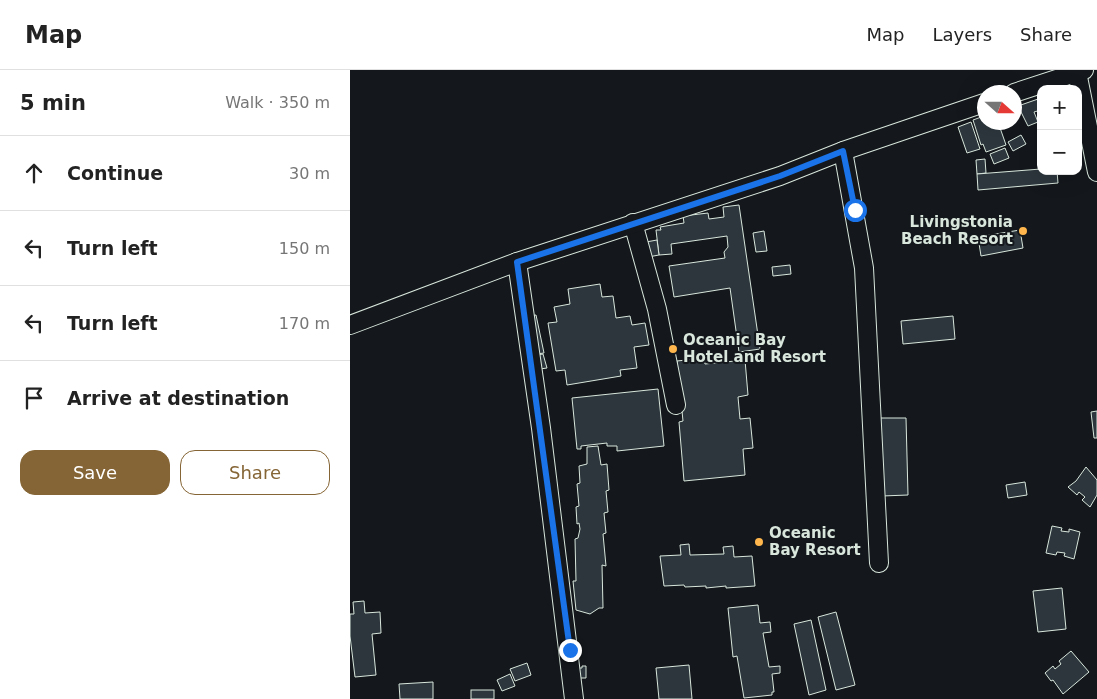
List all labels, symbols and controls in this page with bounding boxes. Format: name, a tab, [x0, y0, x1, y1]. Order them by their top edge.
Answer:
text: Map	[25, 21, 82, 49]
text: Map	[866, 24, 904, 45]
text: Layers	[932, 24, 992, 45]
text: Share	[1020, 24, 1072, 45]
north arrow	[977, 85, 1022, 130]
map controls	[1037, 85, 1082, 175]
button: +	[1037, 85, 1082, 130]
text: 5 min	[20, 91, 86, 115]
text: Walk · 350 m	[225, 93, 330, 112]
button: −	[1037, 130, 1082, 175]
icon: ahead	[20, 159, 48, 187]
text: Continue	[67, 162, 163, 184]
text: 30 m	[289, 164, 330, 183]
route start	[844, 199, 867, 222]
place label: Livingstonia Beach Resort	[901, 213, 1013, 248]
marker: Livingstonia Beach Resort	[1017, 225, 1029, 237]
icon: left	[20, 234, 48, 262]
text: Turn left	[67, 237, 158, 259]
text: 150 m	[279, 239, 330, 258]
icon: left	[20, 309, 48, 337]
text: Turn left	[67, 312, 158, 334]
text: 170 m	[279, 314, 330, 333]
place label: Oceanic Bay Hotel and Resort	[683, 331, 826, 366]
marker: Oceanic Bay Hotel and Resort	[667, 343, 679, 355]
icon: arrive	[20, 384, 48, 412]
text: Arrive at destination	[67, 387, 289, 409]
button: Save	[20, 450, 170, 495]
button: Share	[180, 450, 330, 495]
place label: Oceanic Bay Resort	[769, 524, 861, 559]
marker: Oceanic Bay Resort	[753, 536, 765, 548]
route end	[559, 639, 582, 662]

